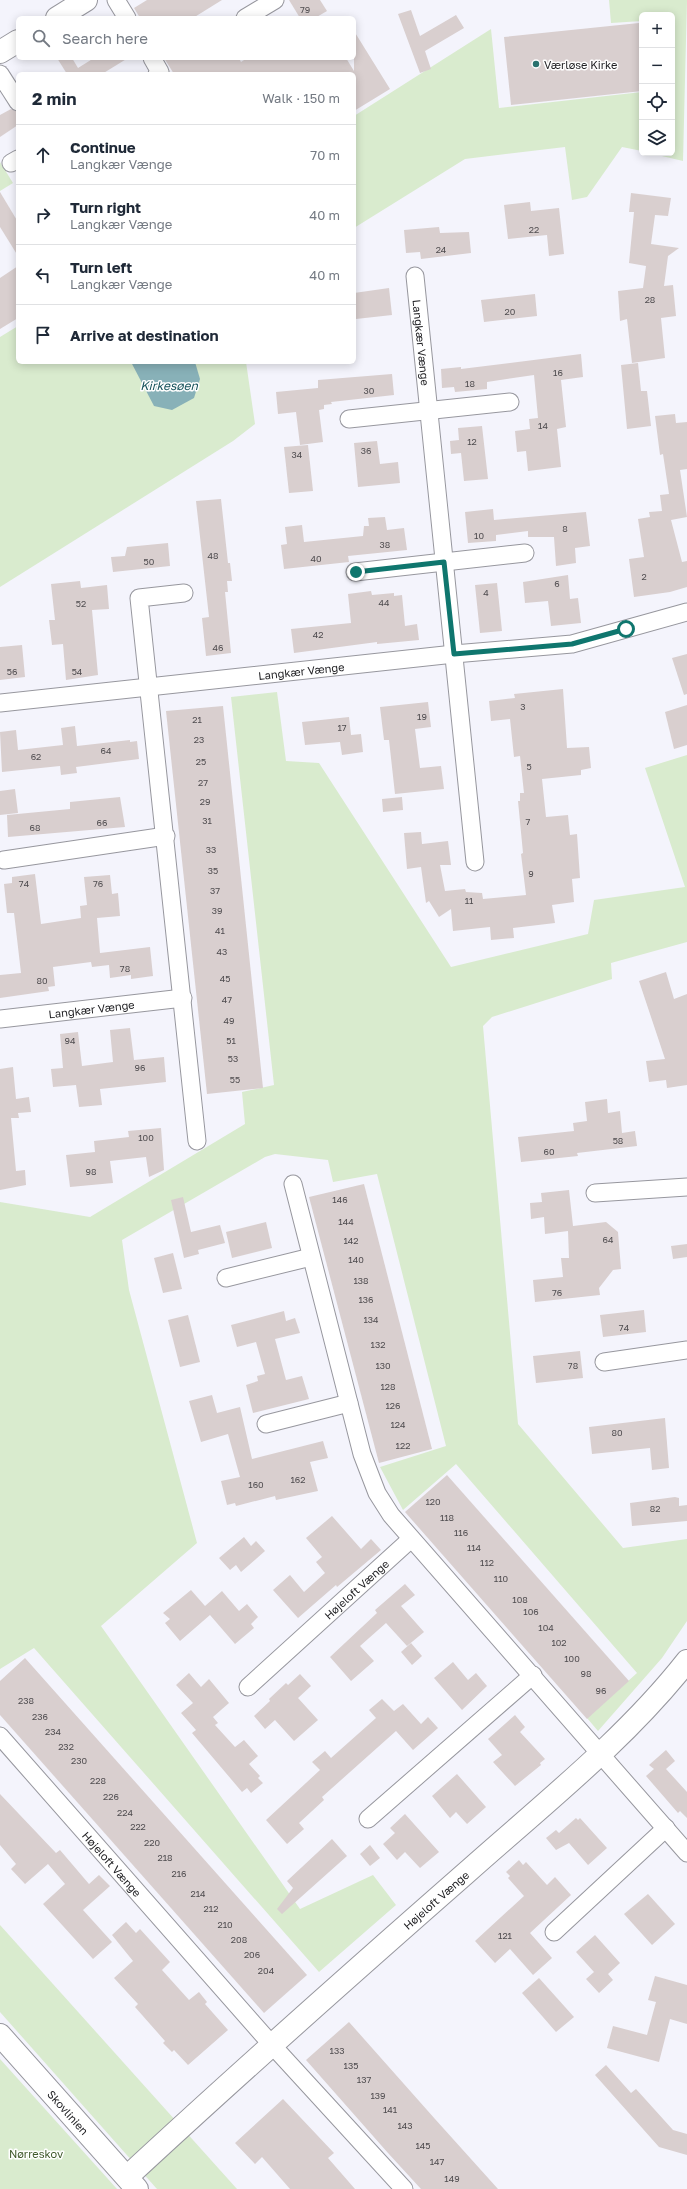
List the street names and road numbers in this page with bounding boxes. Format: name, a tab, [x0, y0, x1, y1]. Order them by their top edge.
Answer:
street label: Langkær Vænge	[411, 299, 433, 386]
street label: Langkær Vænge	[258, 659, 345, 682]
street label: Langkær Vænge	[48, 997, 135, 1020]
street label: Højeloft Vænge	[321, 1556, 391, 1621]
street label: Højeloft Vænge	[80, 1828, 144, 1899]
street label: Højeloft Vænge	[400, 1868, 471, 1932]
street label: Skovlinien	[45, 2087, 92, 2137]

